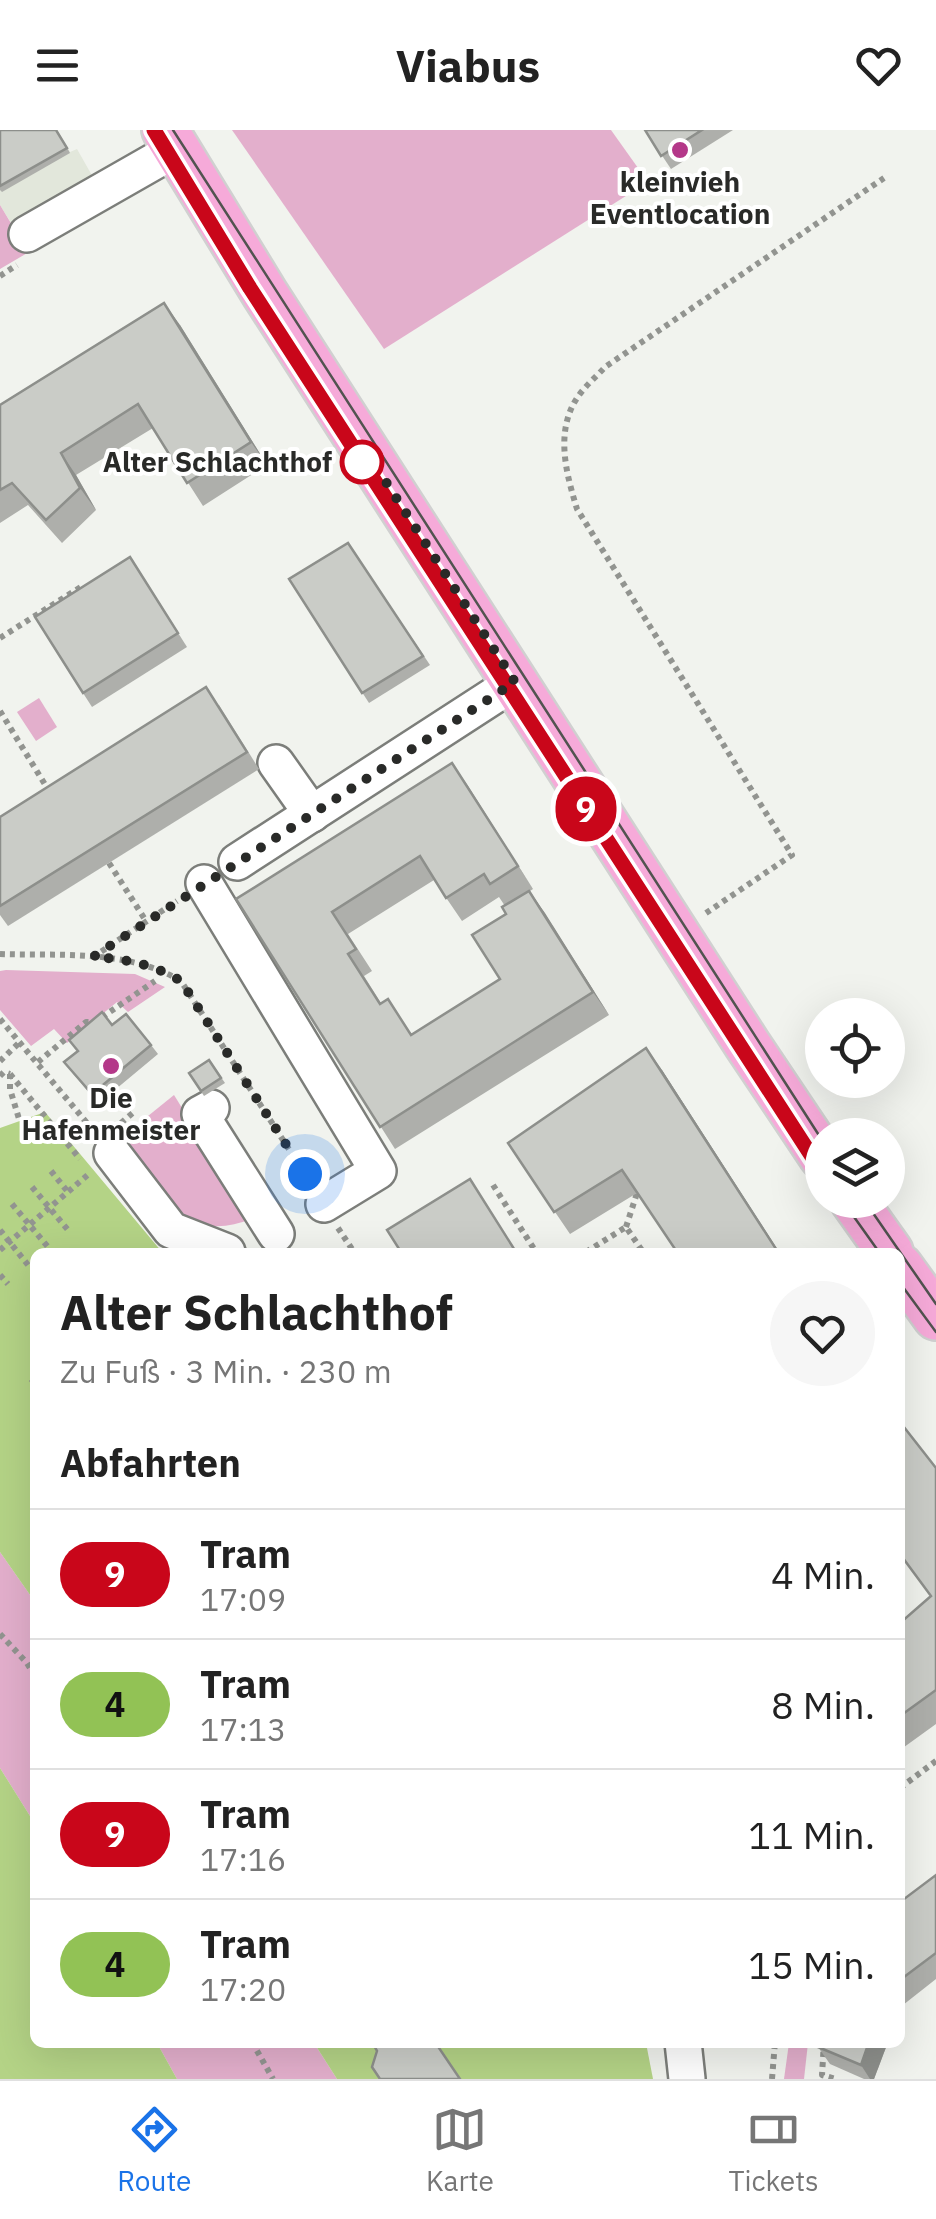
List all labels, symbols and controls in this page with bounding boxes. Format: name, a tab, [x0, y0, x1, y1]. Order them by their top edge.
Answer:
text: Viabus	[396, 36, 540, 94]
icon: menu	[30, 38, 85, 93]
icon: heart	[851, 38, 906, 93]
marker: kleinvieh Eventlocation	[669, 139, 691, 161]
place label: kleinvieh Eventlocation	[590, 163, 770, 232]
marker: Alter Schlachthof	[341, 441, 383, 483]
place label: Alter Schlachthof	[103, 443, 332, 480]
line badge: 9	[554, 776, 618, 842]
text: 9	[575, 786, 597, 832]
map controls	[805, 998, 905, 1218]
button: locate	[805, 998, 905, 1098]
marker: Die Hafenmeister	[100, 1055, 122, 1077]
place label: Die Hafenmeister	[22, 1079, 200, 1148]
button: layers	[805, 1118, 905, 1218]
your location	[280, 1149, 330, 1199]
text: Alter Schlachthof	[60, 1281, 453, 1343]
button: heart	[770, 1281, 875, 1386]
text: Zu Fuß · 3 Min. · 230 m	[60, 1350, 392, 1392]
text: Abfahrten	[60, 1438, 241, 1487]
text: Tram	[200, 1529, 291, 1578]
text: 4 Min.	[771, 1550, 875, 1599]
text: 9	[104, 1551, 126, 1597]
text: 17:09	[200, 1578, 286, 1620]
text: Tram	[200, 1659, 291, 1708]
text: 8 Min.	[771, 1680, 875, 1729]
text: 4	[104, 1681, 126, 1727]
text: 17:13	[200, 1708, 286, 1750]
text: Tram	[200, 1789, 291, 1838]
text: 11 Min.	[748, 1810, 875, 1859]
text: 9	[104, 1811, 126, 1857]
text: 17:16	[200, 1838, 286, 1880]
text: Tram	[200, 1919, 291, 1968]
text: 15 Min.	[748, 1940, 875, 1989]
text: 4	[104, 1941, 126, 1987]
text: 17:20	[200, 1968, 286, 2010]
tab: Route	[117, 2102, 191, 2199]
tab: Karte	[426, 2102, 494, 2199]
tab: Tickets	[728, 2102, 819, 2199]

